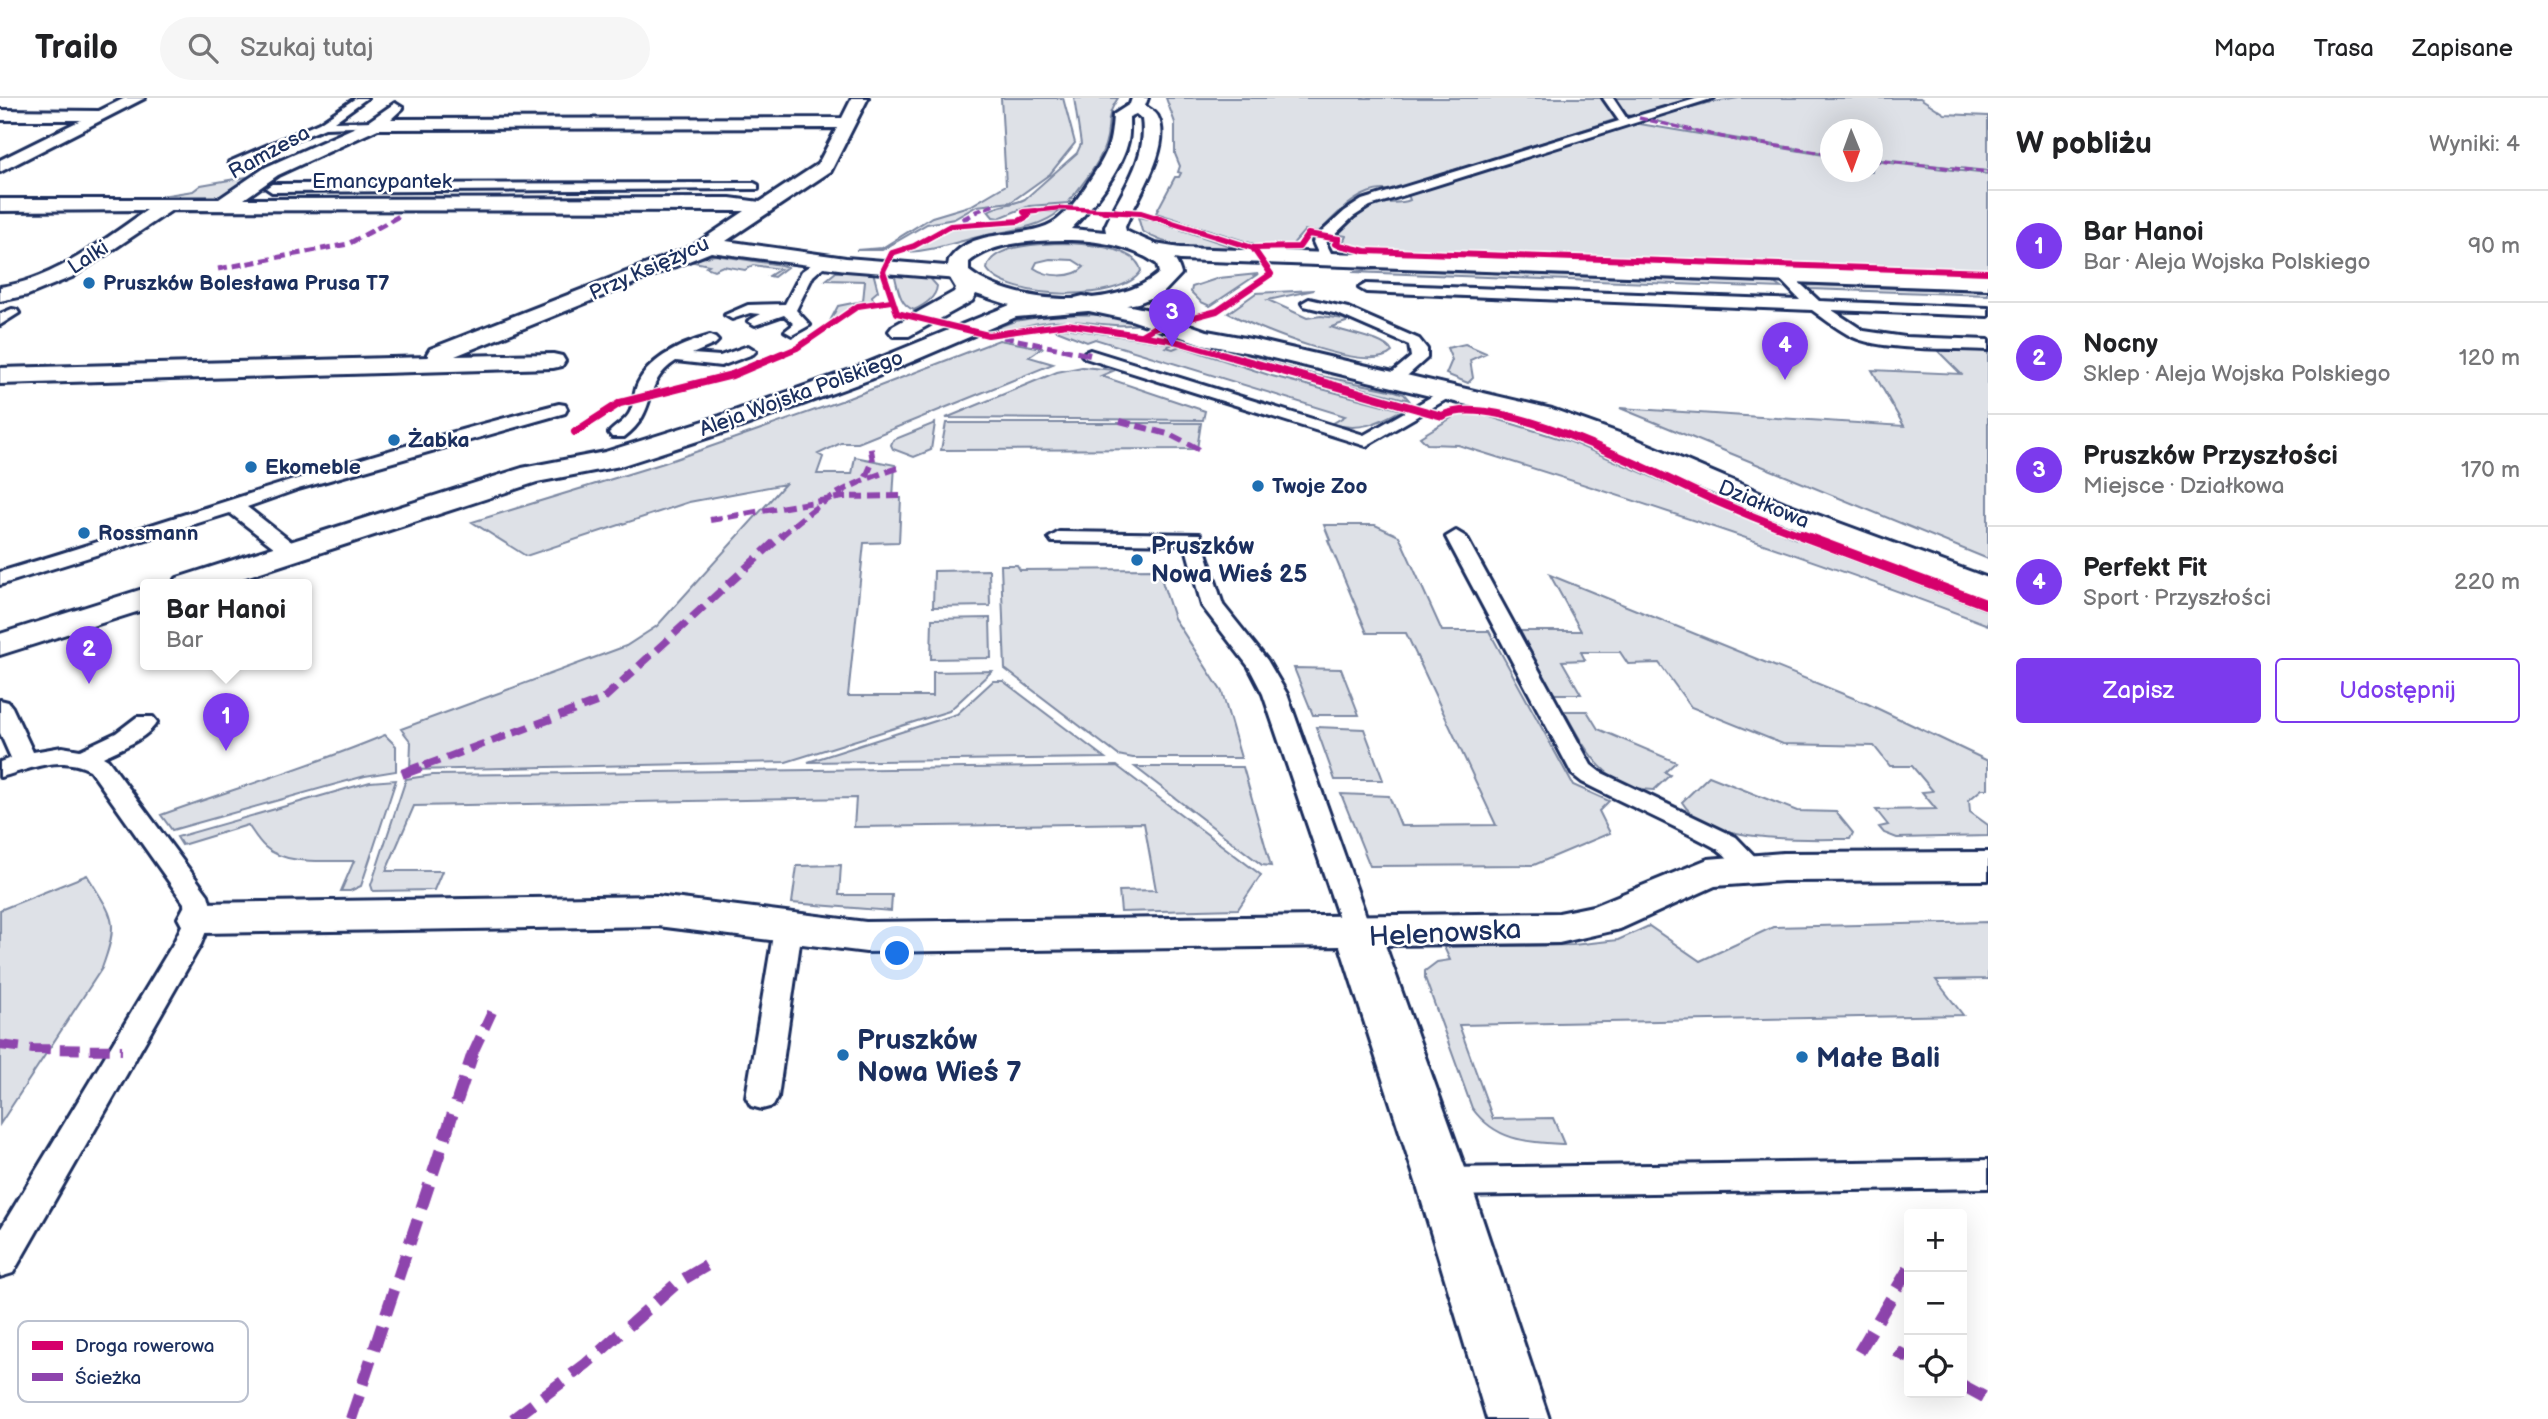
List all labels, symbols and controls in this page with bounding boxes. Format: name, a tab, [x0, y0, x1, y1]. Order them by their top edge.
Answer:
search box	[160, 17, 650, 80]
text: Trailo	[35, 28, 118, 68]
icon: search	[184, 29, 222, 67]
text: Szukaj tutaj	[240, 33, 373, 64]
text: Mapa	[2214, 34, 2275, 63]
text: Trasa	[2313, 34, 2374, 63]
text: Zapisane	[2412, 34, 2513, 63]
north arrow	[1820, 119, 1883, 182]
street label: Ramzesa	[224, 120, 314, 185]
text: W pobliżu	[2016, 126, 2152, 162]
text: Wyniki: 4	[2429, 130, 2520, 158]
street label: Emancypantek	[312, 169, 453, 194]
text: Bar Hanoi	[2083, 217, 2204, 248]
street label: Przy Księżycu	[586, 231, 713, 306]
text: 1	[2034, 232, 2044, 260]
text: 90 m	[2468, 232, 2520, 260]
street label: Lalki	[63, 235, 113, 280]
text: Bar · Aleja Wojska Polskiego	[2083, 248, 2371, 276]
place label: Pruszków Bolesława Prusa T7	[103, 271, 390, 296]
marker: Pruszków Bolesława Prusa T7	[81, 275, 97, 291]
pin: 3	[1149, 289, 1195, 347]
pin: 4	[1762, 322, 1808, 380]
text: Nocny	[2083, 329, 2158, 360]
text: 2	[2032, 344, 2046, 372]
text: 120 m	[2459, 344, 2520, 372]
street label: Aleja Wojska Polskiego	[696, 345, 907, 442]
text: Sklep · Aleja Wojska Polskiego	[2083, 360, 2391, 388]
place label: Żabka	[408, 427, 470, 453]
marker: Żabka	[386, 432, 402, 448]
text: Pruszków Przyszłości	[2083, 441, 2338, 472]
place label: Ekomeble	[265, 455, 361, 480]
text: 3	[2032, 456, 2046, 484]
text: 170 m	[2461, 456, 2520, 484]
marker: Ekomeble	[243, 459, 259, 475]
text: Miejsce · Działkowa	[2083, 472, 2285, 500]
place label: Twoje Zoo	[1272, 474, 1367, 499]
street label: Działkowa	[1715, 475, 1813, 534]
marker: Twoje Zoo	[1250, 478, 1266, 494]
place label: Rossmann	[98, 521, 198, 546]
marker: Rossmann	[76, 525, 92, 541]
place label: Pruszków Nowa Wieś 25	[1151, 532, 1307, 589]
marker: Pruszków Nowa Wieś 25	[1129, 552, 1145, 568]
text: Perfekt Fit	[2083, 553, 2207, 584]
text: 4	[2032, 568, 2046, 596]
text: 220 m	[2454, 568, 2520, 596]
popup	[140, 579, 312, 670]
text: Sport · Przyszłości	[2083, 584, 2271, 612]
text: Bar Hanoi	[166, 595, 286, 626]
pin: 2	[66, 626, 112, 684]
text: Bar	[166, 626, 203, 654]
button: Zapisz	[2016, 658, 2261, 723]
button: Udostępnij	[2275, 658, 2520, 723]
pin: 1	[203, 693, 249, 751]
street label: Helenowska	[1368, 913, 1522, 954]
your location	[880, 936, 914, 970]
place label: Pruszków Nowa Wieś 7	[857, 1024, 1022, 1089]
place label: Małe Bali	[1816, 1042, 1940, 1075]
marker: Pruszków Nowa Wieś 7	[835, 1047, 851, 1063]
marker: Małe Bali	[1794, 1049, 1810, 1065]
map controls	[1904, 1209, 1967, 1398]
button: +	[1904, 1209, 1967, 1272]
button: −	[1904, 1272, 1967, 1335]
legend	[18, 1321, 248, 1402]
text: Droga rowerowa	[75, 1335, 215, 1358]
button: locate	[1904, 1335, 1967, 1398]
text: Ścieżka	[75, 1366, 141, 1390]

